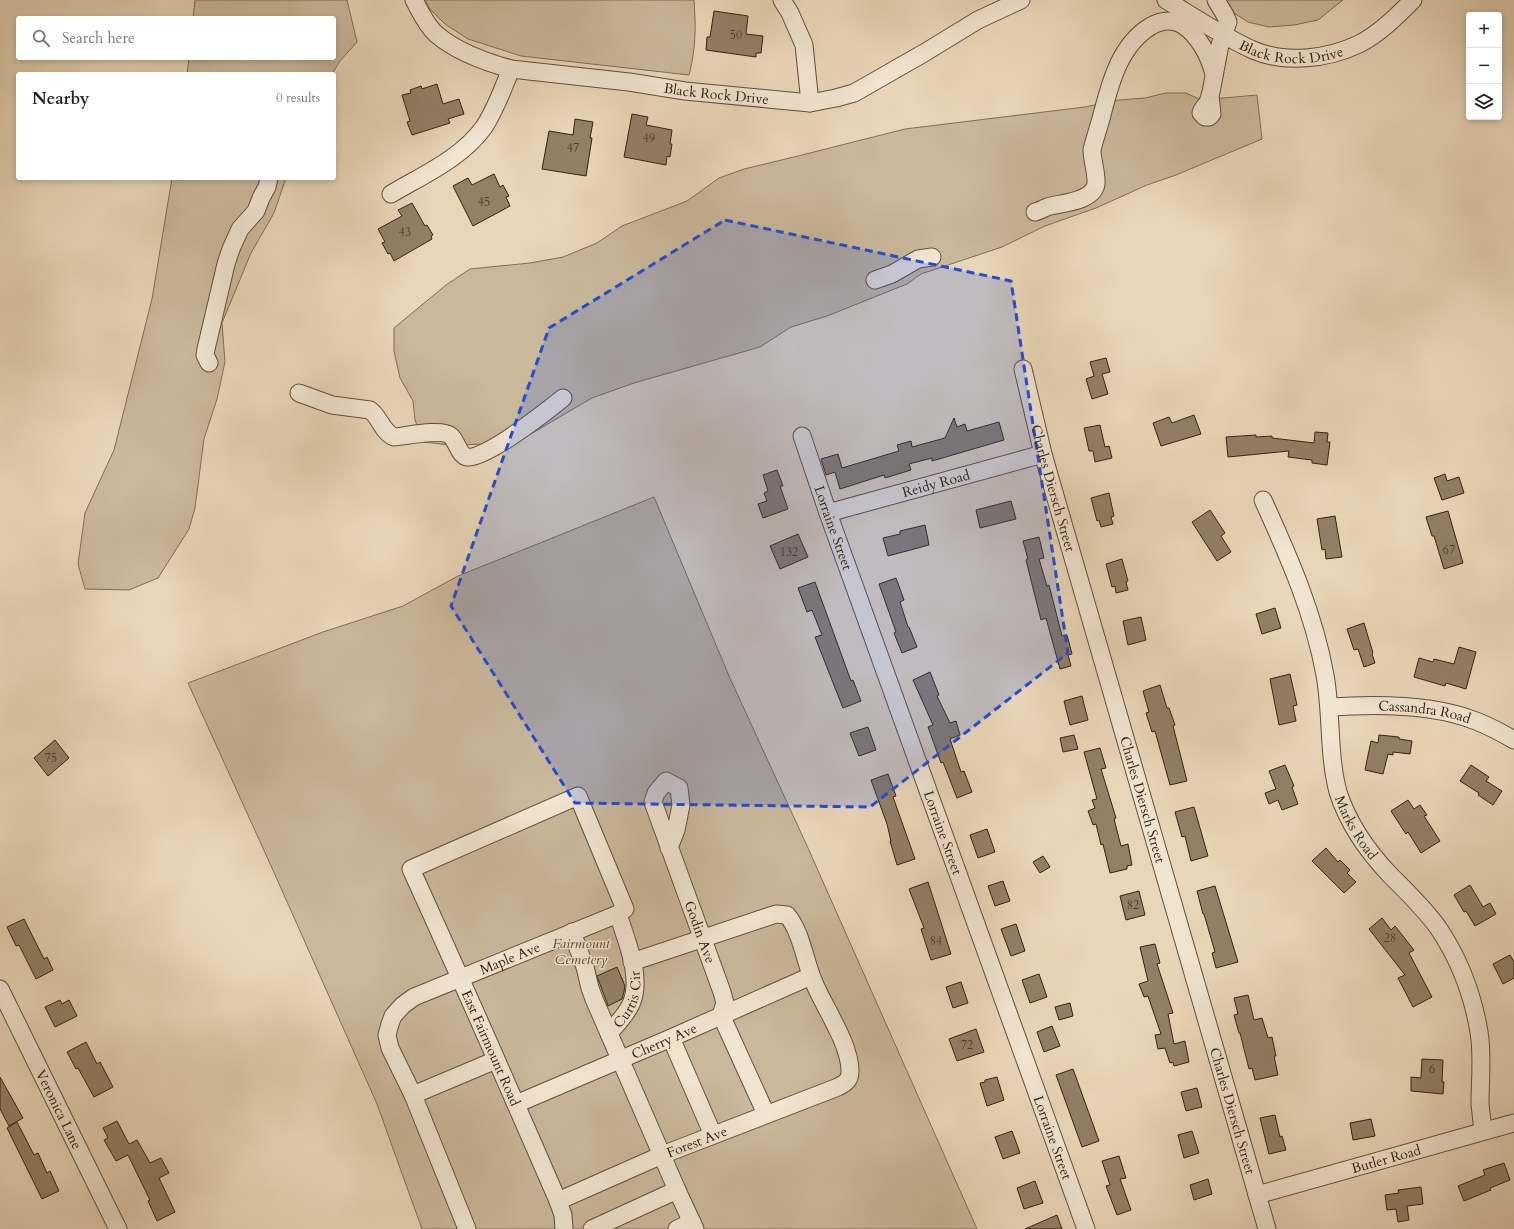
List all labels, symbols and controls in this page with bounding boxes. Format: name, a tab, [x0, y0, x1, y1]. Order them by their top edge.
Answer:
map controls	[1466, 12, 1502, 120]
button: +	[1466, 12, 1502, 48]
search box	[16, 16, 336, 60]
icon: search	[30, 27, 52, 49]
house number: 50	[730, 27, 742, 43]
text: Search here	[62, 28, 135, 48]
street label: Black Rock Drive	[1236, 35, 1345, 68]
button: −	[1466, 48, 1502, 84]
street label: Black Rock Drive	[662, 78, 770, 109]
button: layers	[1466, 84, 1502, 120]
text: Nearby	[32, 87, 89, 110]
text: 0 results	[276, 89, 320, 107]
house number: 49	[643, 130, 655, 146]
house number: 47	[567, 140, 579, 156]
house number: 45	[478, 194, 490, 210]
house number: 43	[399, 224, 411, 240]
street label: Charles Diersch Street	[1027, 423, 1080, 554]
street label: Reidy Road	[900, 465, 973, 502]
street label: Lorraine Street	[810, 483, 857, 573]
house number: 67	[1443, 542, 1455, 558]
house number: 132	[780, 544, 798, 560]
street label: Cassandra Road	[1378, 696, 1474, 728]
street label: Charles Diersch Street	[1116, 734, 1170, 866]
house number: 75	[45, 750, 57, 766]
street label: Lorraine Street	[919, 788, 967, 878]
street label: Marks Road	[1330, 793, 1383, 864]
house number: 82	[1127, 897, 1139, 913]
street label: Godin Ave	[680, 898, 720, 966]
house number: 28	[1384, 930, 1396, 946]
house number: 84	[930, 933, 942, 949]
park label: Fairmount Cemetery	[552, 934, 611, 969]
street label: Maple Ave	[477, 937, 543, 979]
street label: Curtis Cir	[608, 969, 645, 1032]
street label: East Fairmount Road	[457, 987, 525, 1109]
street label: Cherry Ave	[628, 1018, 700, 1063]
house number: 72	[961, 1037, 973, 1053]
street label: Charles Diersch Street	[1206, 1045, 1260, 1177]
house number: 6	[1429, 1061, 1435, 1077]
street label: Veronica Lane	[32, 1066, 87, 1152]
street label: Lorraine Street	[1029, 1093, 1077, 1183]
street label: Forest Ave	[664, 1121, 730, 1162]
street label: Butler Road	[1349, 1140, 1423, 1178]

